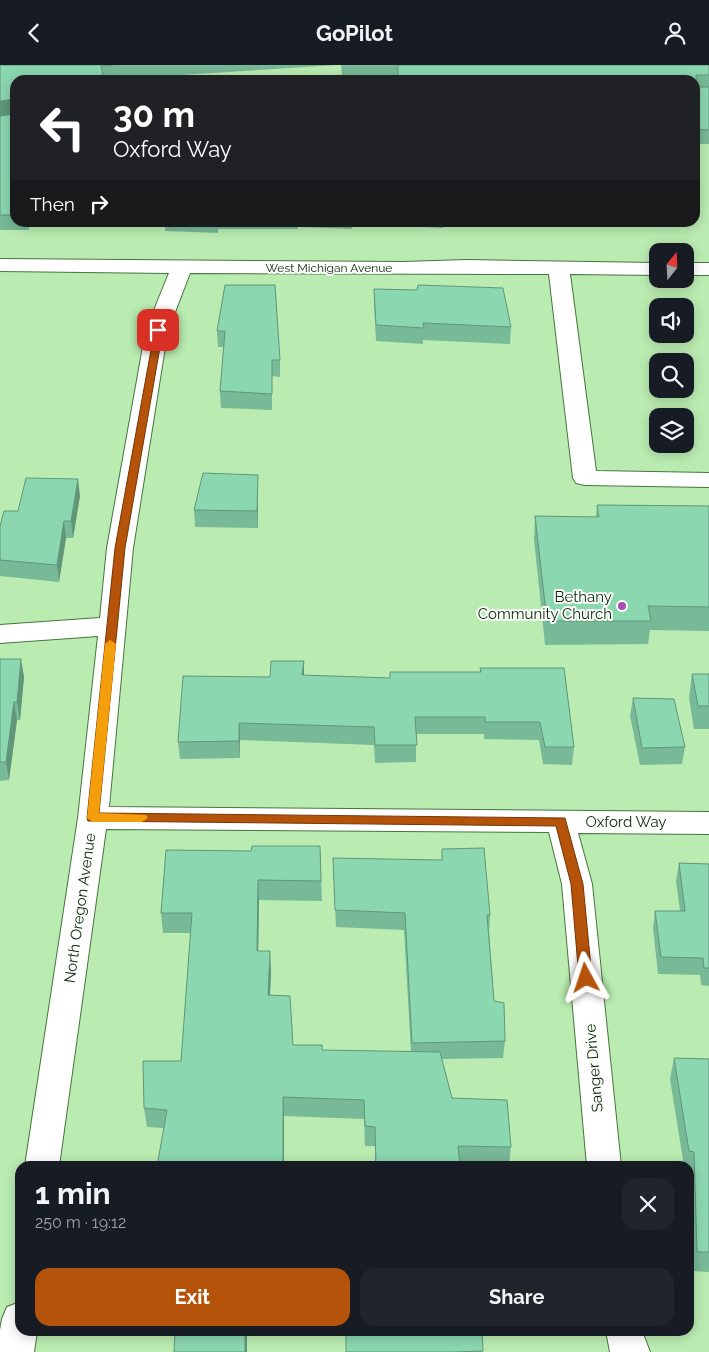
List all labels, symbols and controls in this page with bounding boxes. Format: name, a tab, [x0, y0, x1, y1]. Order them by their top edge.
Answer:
icon: back	[20, 19, 48, 47]
icon: person	[661, 19, 689, 47]
text: GoPilot	[316, 20, 393, 46]
text: 30 m	[113, 94, 195, 135]
icon: left	[30, 95, 95, 160]
text: Oxford Way	[113, 136, 232, 162]
icon: right	[85, 190, 113, 218]
text: Then	[30, 193, 75, 215]
north arrow	[649, 243, 694, 287]
map controls	[649, 243, 694, 453]
street label: West Michigan Avenue	[266, 261, 392, 275]
button: sound	[649, 298, 694, 343]
pin	[137, 309, 179, 351]
icon: arrive	[144, 316, 172, 344]
button: search	[649, 353, 694, 398]
button: layers	[649, 408, 694, 453]
place label: Bethany Community Church	[478, 588, 612, 623]
marker: Bethany Community Church	[616, 600, 628, 612]
street label: Oxford Way	[586, 813, 666, 831]
street label: North Oregon Avenue	[61, 832, 99, 984]
position arrow	[559, 951, 611, 1003]
street label: Sanger Drive	[581, 1023, 607, 1113]
text: 1 min	[35, 1176, 111, 1211]
button: close	[622, 1178, 674, 1230]
text: 250 m · 19:12	[35, 1213, 126, 1232]
button: Exit	[35, 1268, 350, 1326]
button: Share	[360, 1268, 674, 1326]

